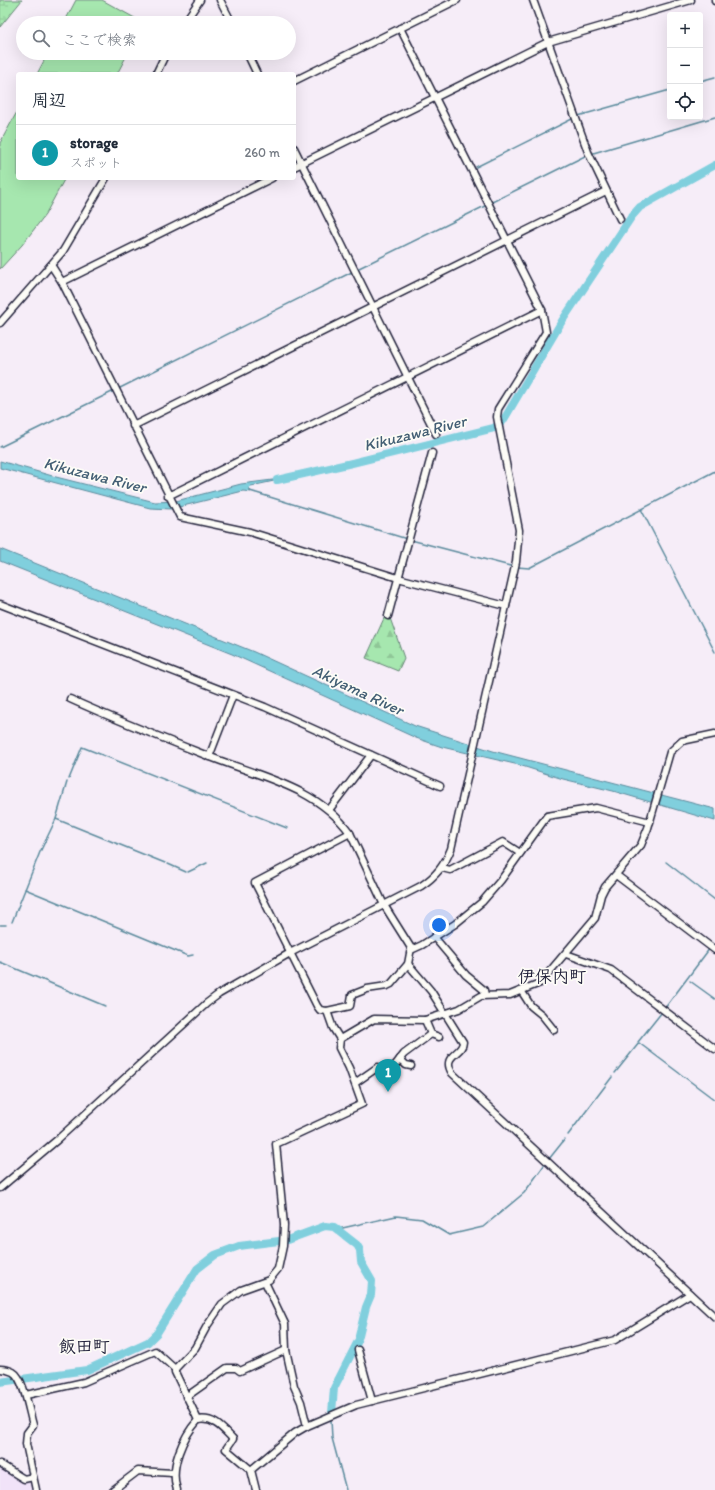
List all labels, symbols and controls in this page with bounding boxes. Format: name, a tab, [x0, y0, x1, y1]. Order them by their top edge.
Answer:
map controls	[667, 12, 703, 120]
button: +	[667, 12, 703, 48]
search box	[16, 16, 296, 60]
icon: search	[30, 27, 52, 49]
text: ここで検索	[62, 31, 137, 49]
button: −	[667, 48, 703, 84]
button: locate	[667, 84, 703, 120]
text: 周辺	[32, 90, 66, 110]
text: storage	[70, 134, 118, 152]
text: 1	[42, 145, 48, 160]
text: 260 m	[244, 145, 280, 160]
text: スポット	[70, 155, 122, 170]
water label: Kikuzawa River	[362, 411, 470, 455]
water label: Kikuzawa River	[42, 453, 150, 497]
water label: Akiyama River	[309, 661, 408, 720]
your location	[429, 915, 449, 935]
district label: 伊保内町	[518, 966, 586, 986]
pin: 1	[375, 1059, 401, 1092]
district label: 飯田町	[59, 1336, 110, 1356]

